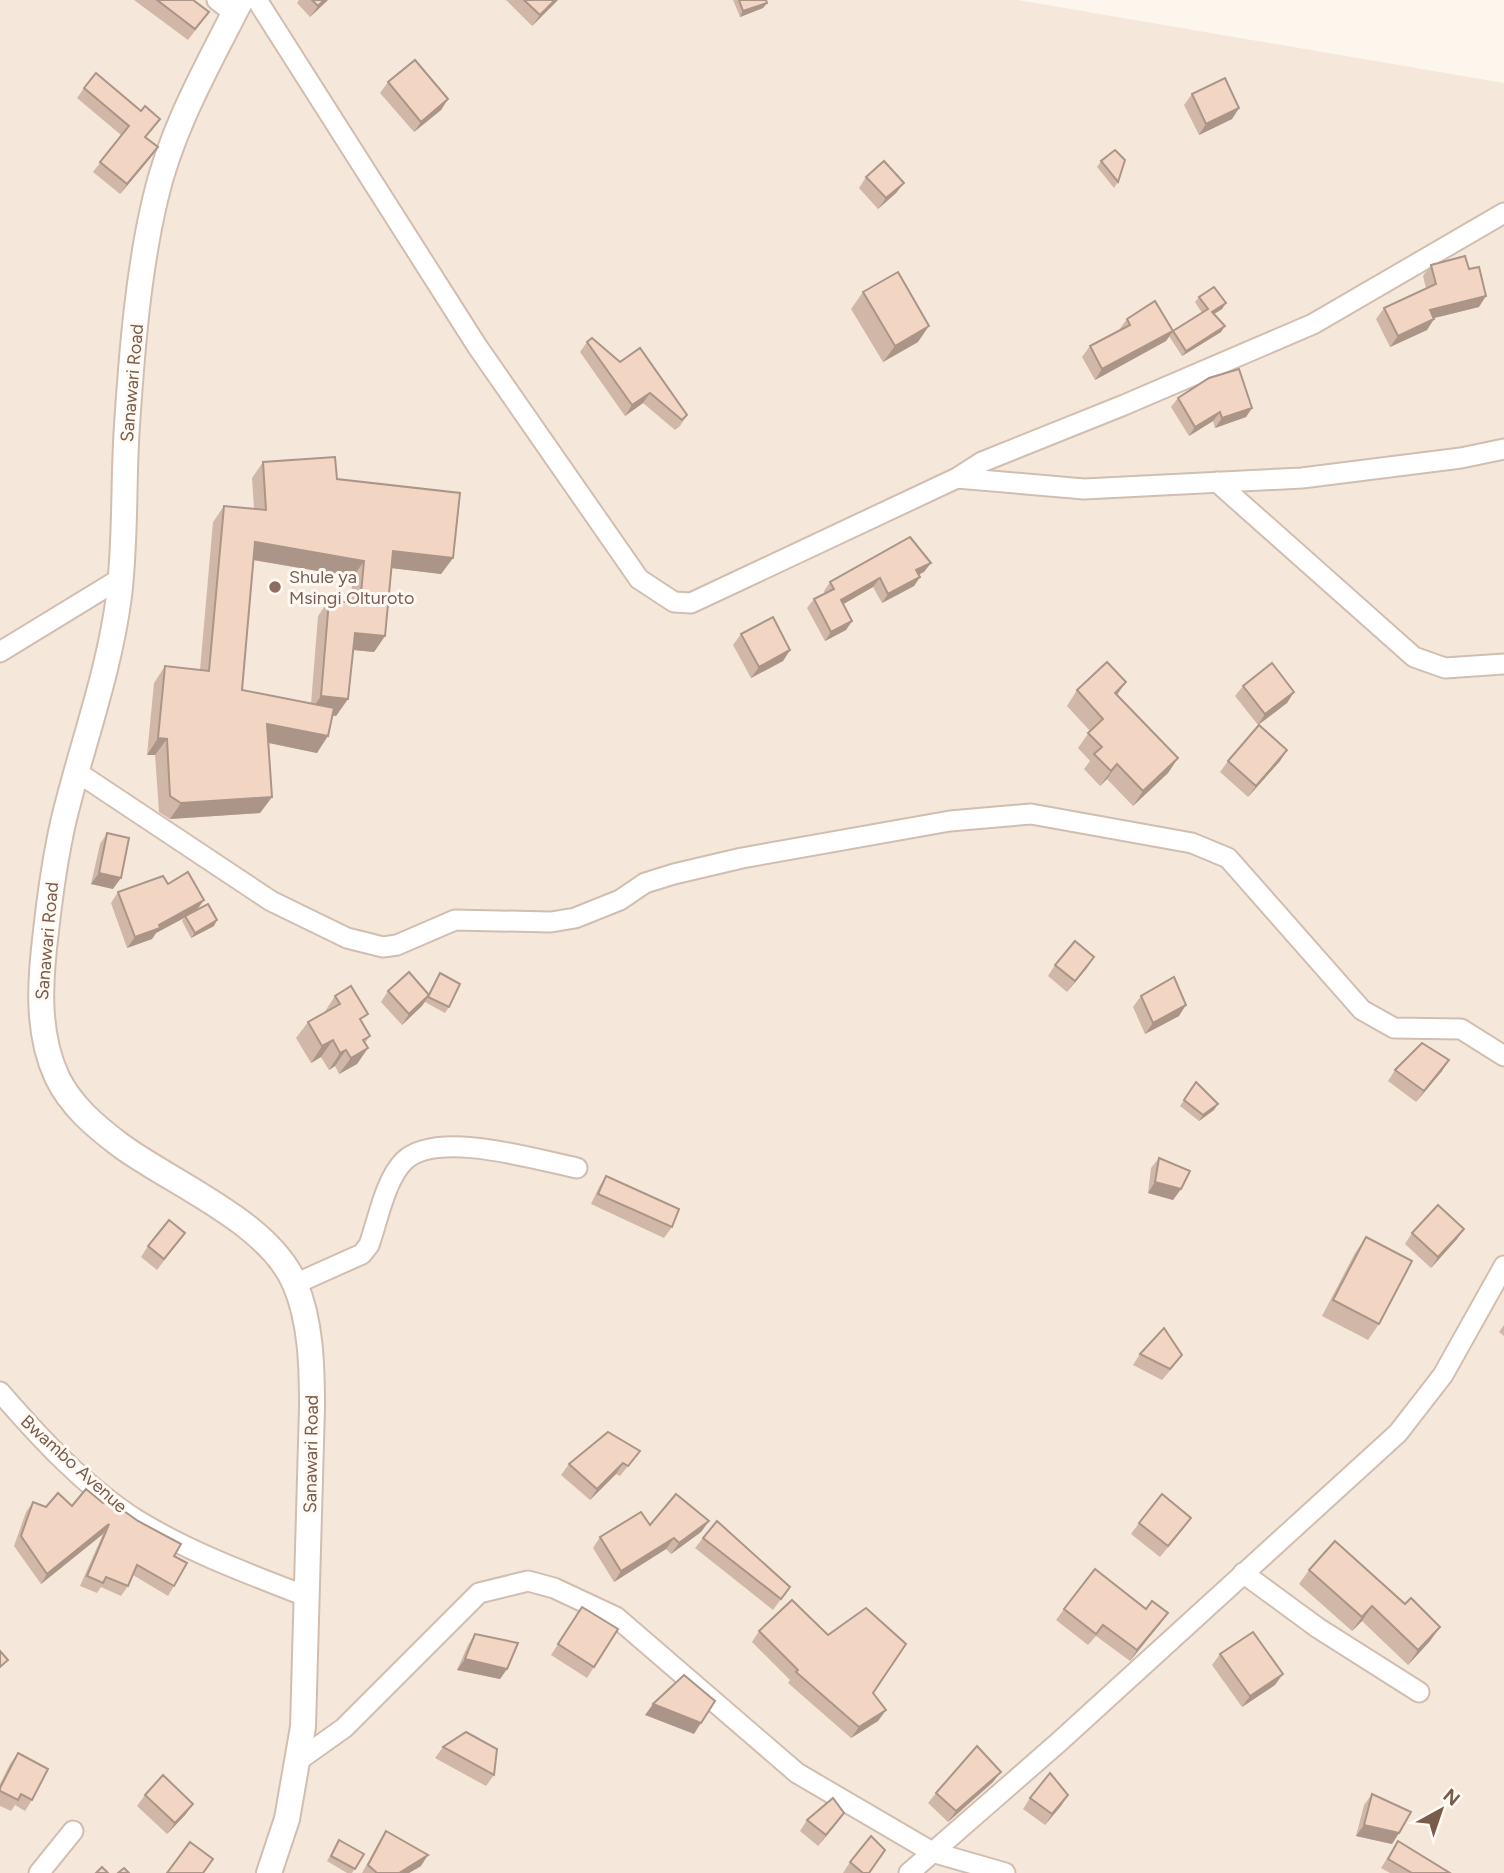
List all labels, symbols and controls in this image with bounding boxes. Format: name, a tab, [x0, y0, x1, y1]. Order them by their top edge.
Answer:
street label: Sanawari Road	[116, 323, 148, 443]
place label: Shule ya Msingi Olturoto	[289, 566, 415, 609]
marker: Shule ya Msingi Olturoto	[267, 579, 283, 595]
street label: Sanawari Road	[31, 881, 63, 1001]
street label: Sanawari Road	[299, 1395, 323, 1513]
street label: Bwambo Avenue	[16, 1410, 132, 1518]
north arrow	[1406, 1775, 1476, 1845]
text: N	[1439, 1784, 1465, 1811]

